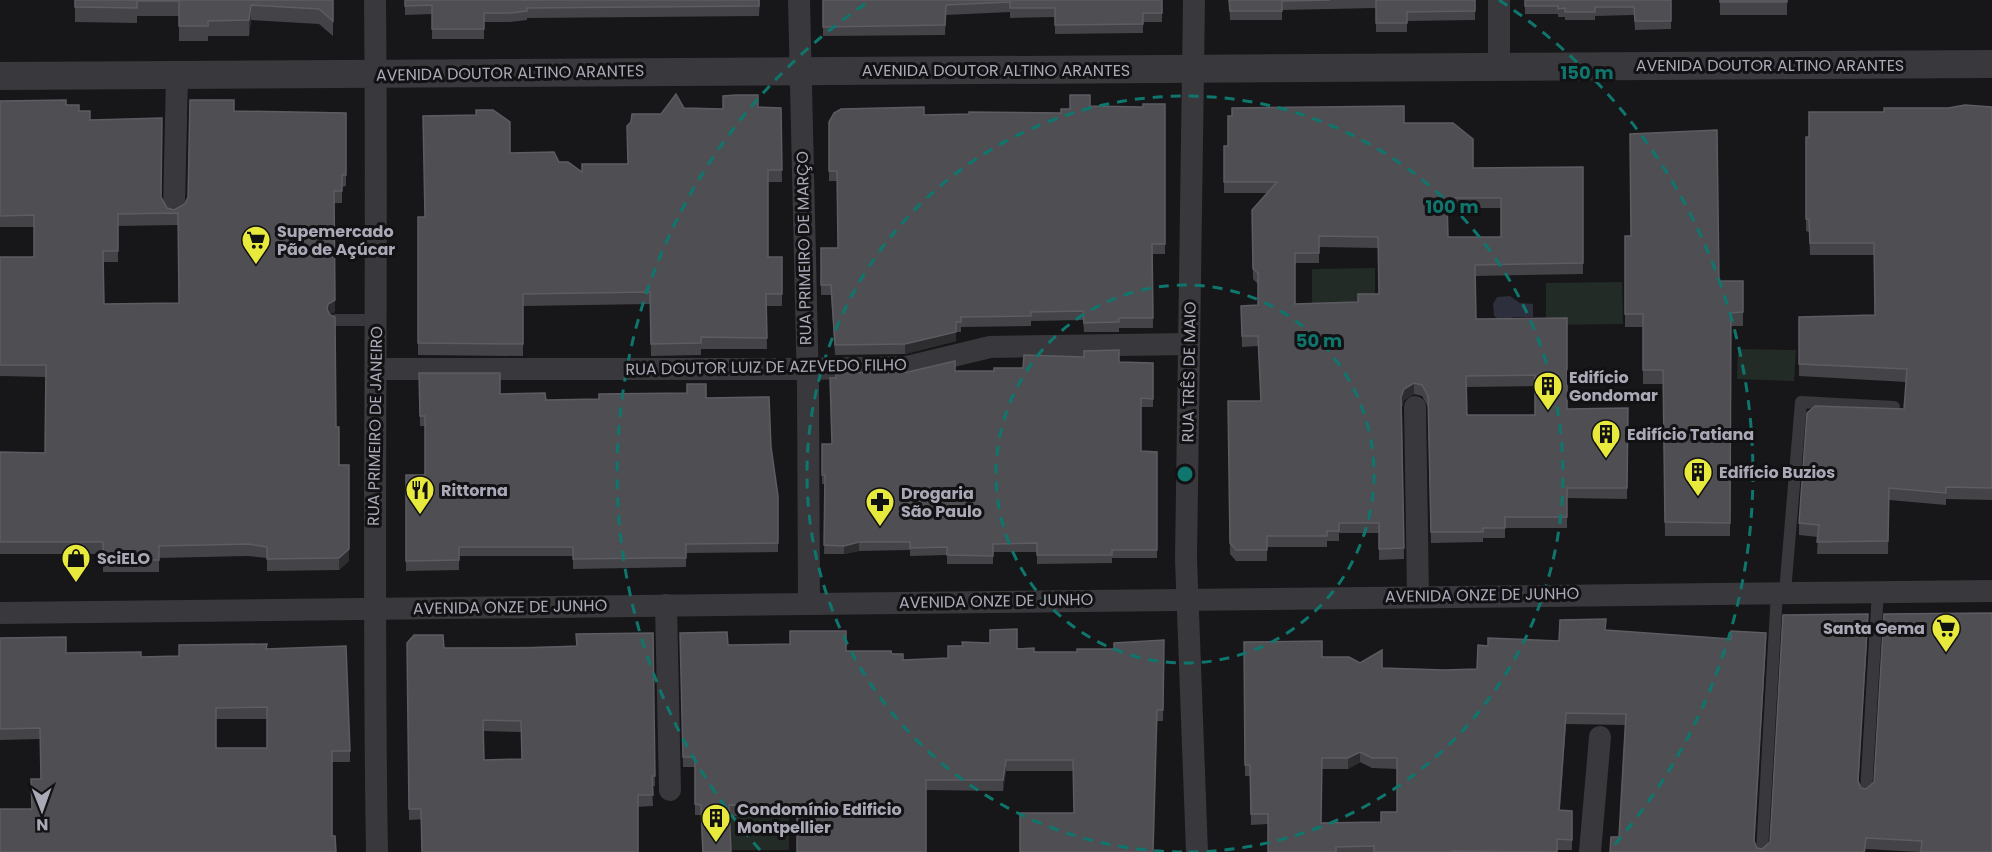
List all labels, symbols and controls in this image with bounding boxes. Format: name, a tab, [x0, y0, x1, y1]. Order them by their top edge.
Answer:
street label: AVENIDA DOUTOR ALTINO ARANTES	[1636, 54, 1904, 77]
street label: AVENIDA DOUTOR ALTINO ARANTES	[376, 59, 644, 87]
street label: AVENIDA DOUTOR ALTINO ARANTES	[862, 59, 1130, 82]
text: 150 m	[1560, 60, 1614, 85]
street label: RUA PRIMEIRO DE MARÇO	[791, 151, 817, 345]
text: 100 m	[1425, 194, 1479, 219]
place label: Supemercado Pão de Açúcar	[277, 220, 395, 261]
supermarket icon: Supemercado Pão de Açúcar	[240, 224, 272, 266]
street label: RUA TRÊS DE MAIO	[1176, 301, 1202, 443]
street label: RUA PRIMEIRO DE JANEIRO	[362, 326, 388, 526]
text: 50 m	[1296, 328, 1342, 353]
street label: RUA DOUTOR LUIZ DE AZEVEDO FILHO	[625, 353, 907, 381]
place label: Edifício Gondomar	[1569, 366, 1658, 407]
building icon: Edifício Gondomar	[1532, 370, 1564, 412]
building icon: Edifício Tatiana	[1590, 418, 1622, 460]
place label: Edifício Tatiana	[1627, 423, 1754, 446]
building icon: Edifício Buzios	[1682, 456, 1714, 498]
place label: Edifício Buzios	[1719, 461, 1835, 484]
centre of rings	[1175, 464, 1195, 484]
restaurant icon: Rittorna	[404, 474, 436, 516]
place label: Rittorna	[441, 479, 508, 502]
place label: Drogaria São Paulo	[901, 482, 982, 523]
pharmacy icon: Drogaria São Paulo	[864, 486, 896, 528]
shop icon: SciELO	[60, 542, 92, 584]
place label: SciELO	[97, 547, 151, 570]
street label: AVENIDA ONZE DE JUNHO	[1385, 582, 1579, 608]
street label: AVENIDA ONZE DE JUNHO	[899, 588, 1093, 614]
street label: AVENIDA ONZE DE JUNHO	[413, 594, 607, 620]
supermarket icon: Santa Gema	[1930, 612, 1962, 654]
place label: Santa Gema	[1823, 617, 1925, 640]
north arrow	[12, 780, 72, 840]
place label: Condomínio Edificio Montpellier	[737, 798, 902, 839]
building icon: Condomínio Edificio Montpellier	[700, 802, 732, 844]
text: N	[36, 813, 48, 836]

